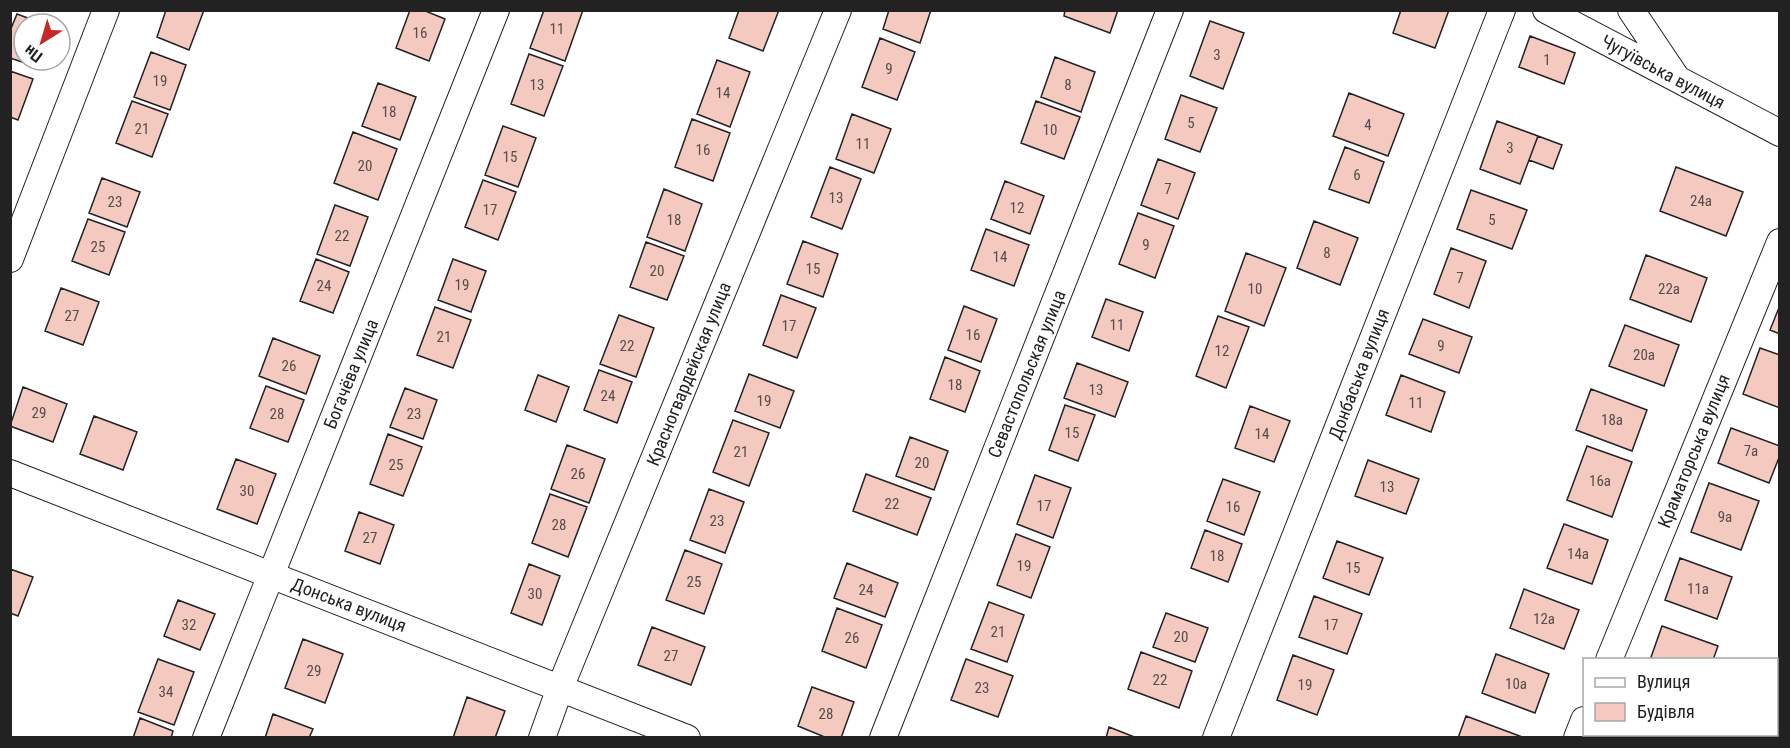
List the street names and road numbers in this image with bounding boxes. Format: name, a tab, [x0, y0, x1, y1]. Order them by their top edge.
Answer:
street label: Чугуївська вулиця	[1598, 30, 1729, 113]
street label: Красногвардейская улица	[642, 279, 735, 469]
street label: Севастопольская улица	[983, 287, 1070, 461]
street label: Донбаська вулиця	[1324, 305, 1393, 442]
street label: Богачёва улица	[319, 316, 382, 432]
street label: Краматорська вулиця	[1653, 371, 1734, 531]
street label: Донська вулиця	[289, 573, 409, 636]

